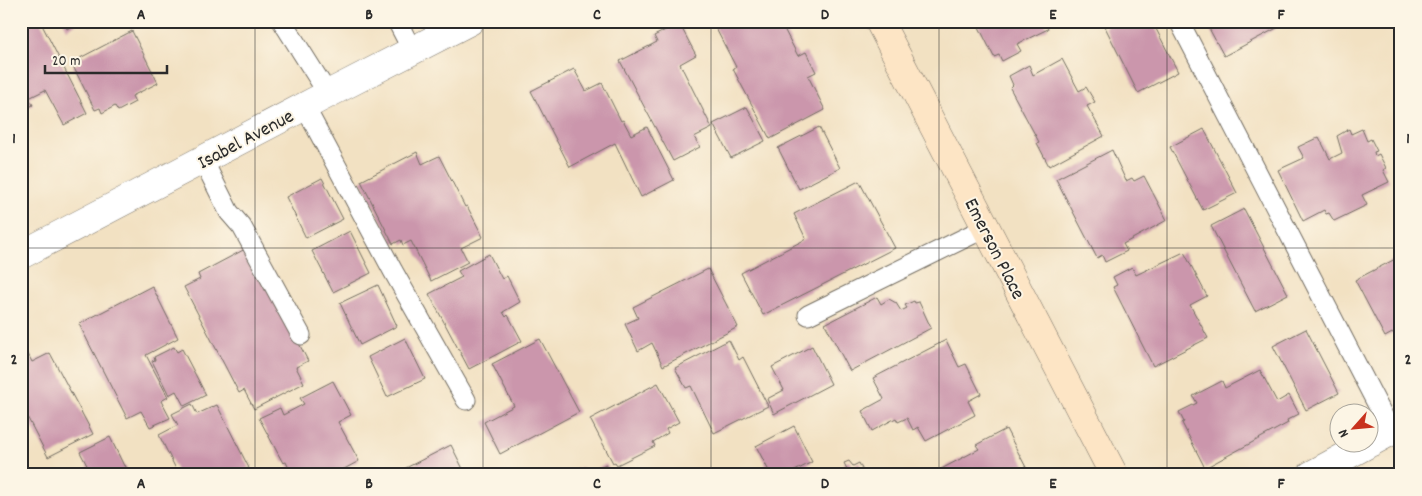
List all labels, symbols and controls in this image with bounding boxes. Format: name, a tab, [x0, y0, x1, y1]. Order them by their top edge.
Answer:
text: A	[137, 4, 146, 27]
text: B	[365, 4, 373, 27]
text: C	[593, 4, 601, 27]
text: D	[821, 4, 830, 27]
text: E	[1049, 4, 1057, 27]
text: F	[1277, 4, 1285, 27]
scale bar	[45, 42, 168, 74]
text: 20 m	[52, 51, 80, 73]
street label: Isabel Avenue	[193, 103, 300, 178]
text: 1	[12, 128, 16, 151]
text: 1	[1406, 128, 1410, 151]
street label: Emerson Place	[956, 194, 1031, 305]
text: 2	[11, 349, 18, 372]
text: 2	[1405, 349, 1412, 372]
north arrow	[1330, 404, 1380, 454]
text: N	[1334, 425, 1355, 441]
text: A	[137, 473, 146, 496]
text: B	[365, 473, 373, 496]
text: C	[593, 473, 601, 496]
text: D	[821, 473, 830, 496]
text: E	[1049, 473, 1057, 496]
text: F	[1277, 473, 1285, 496]

